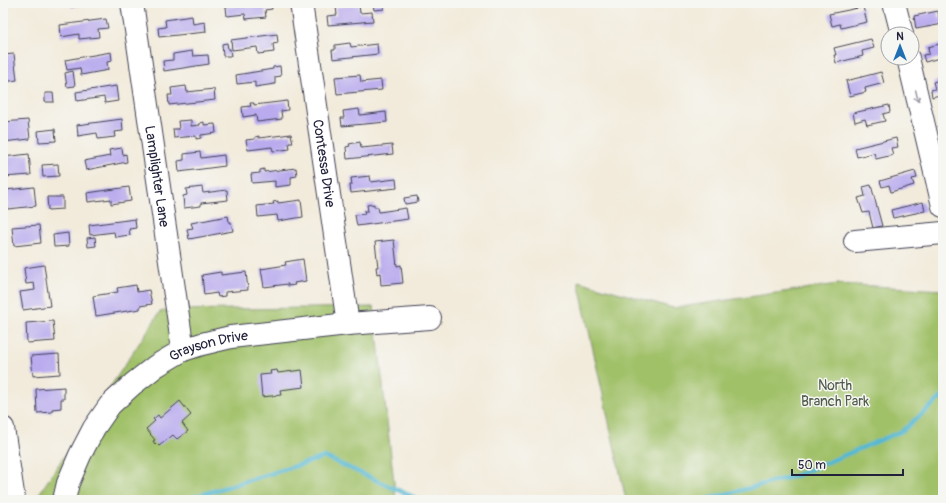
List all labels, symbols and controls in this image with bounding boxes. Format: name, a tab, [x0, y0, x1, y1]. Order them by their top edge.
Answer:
north arrow	[880, 26, 920, 66]
text: N	[896, 30, 904, 43]
one-way arrow	[913, 89, 921, 102]
street label: Contessa Drive	[309, 118, 339, 208]
street label: Lamplighter Lane	[141, 124, 173, 228]
street label: Grayson Drive	[166, 327, 249, 365]
park label: North Branch Park	[801, 377, 869, 410]
scale bar	[792, 451, 903, 477]
text: 50 m	[798, 458, 826, 473]

